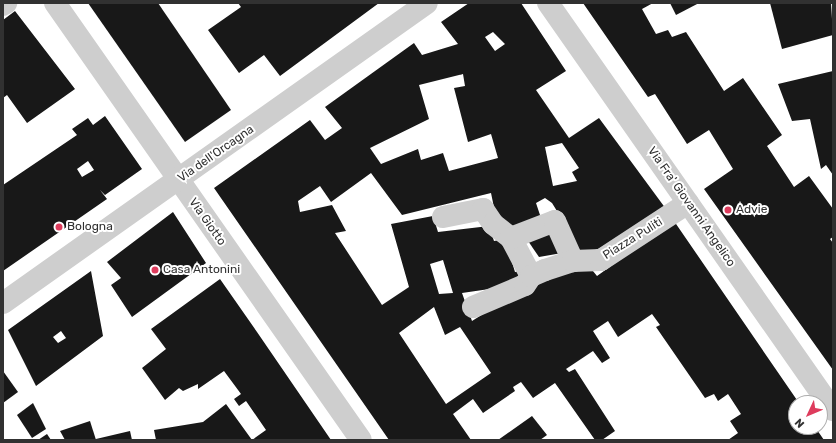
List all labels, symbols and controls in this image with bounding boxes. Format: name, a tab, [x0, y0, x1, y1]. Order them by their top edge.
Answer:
street label: Via dell'Orcagna	[175, 122, 257, 186]
street label: Via Fra' Giovanni Angelico	[644, 144, 738, 270]
street label: Via Giotto	[185, 196, 229, 248]
place label: Advie	[736, 203, 767, 217]
marker: Advie	[723, 205, 733, 215]
street label: Piazza Puliti	[601, 215, 665, 263]
place label: Bologna	[67, 220, 113, 234]
marker: Bologna	[54, 222, 64, 232]
place label: Casa Antonini	[163, 263, 240, 277]
marker: Casa Antonini	[150, 265, 160, 275]
north arrow	[788, 395, 828, 435]
text: N	[792, 416, 807, 430]

